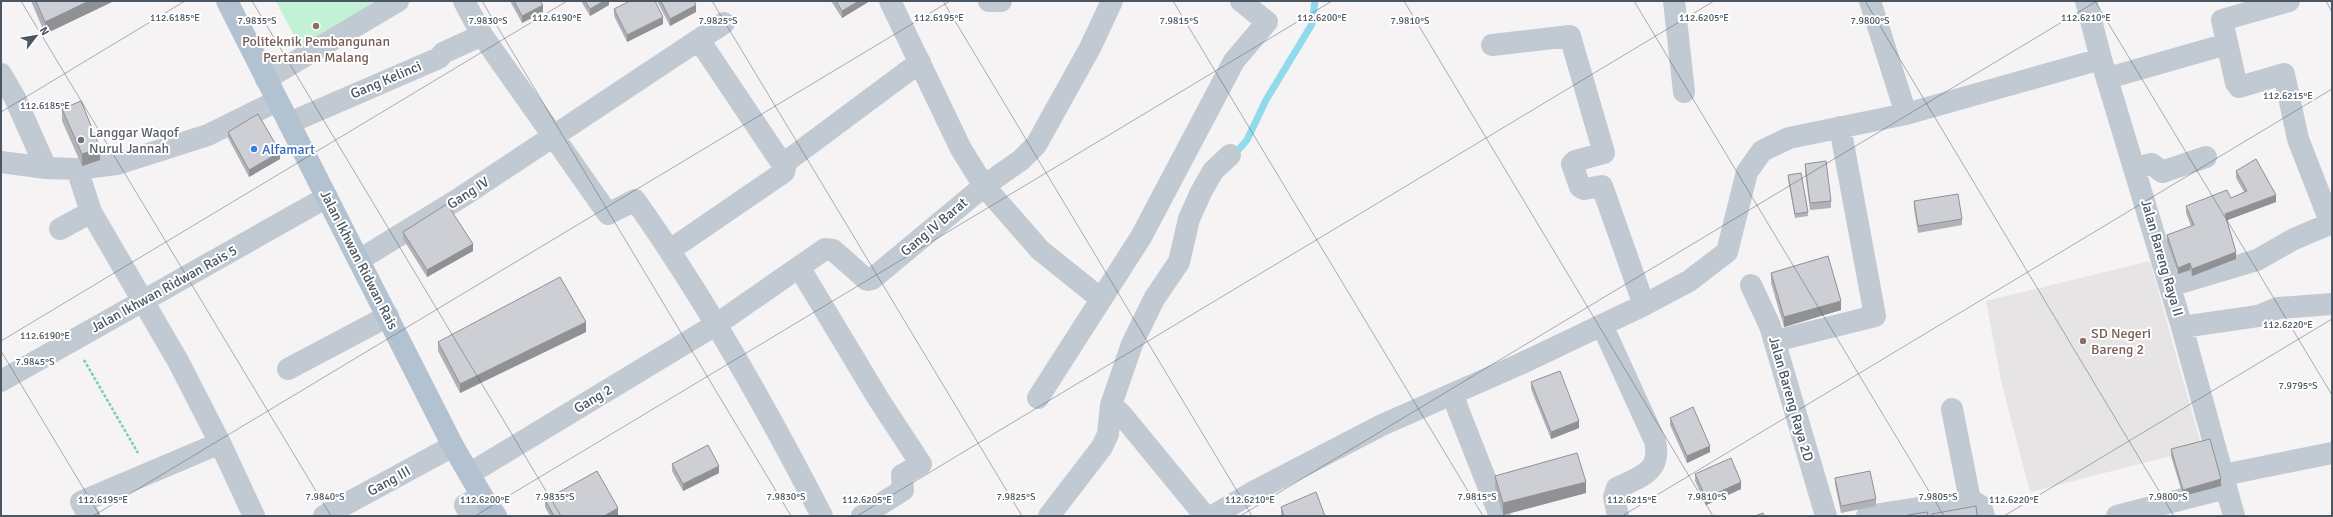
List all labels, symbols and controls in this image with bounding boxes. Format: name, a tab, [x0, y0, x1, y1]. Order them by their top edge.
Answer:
text: 112.6185°E	[150, 12, 200, 24]
text: 112.6190°E	[532, 12, 582, 24]
text: 112.6195°E	[914, 12, 964, 24]
text: 112.6200°E	[1297, 12, 1347, 24]
text: 112.6205°E	[1679, 12, 1729, 24]
text: 112.6210°E	[2061, 12, 2111, 24]
text: 7.9835°S	[238, 15, 277, 27]
text: 7.9830°S	[469, 15, 508, 27]
text: 7.9825°S	[699, 15, 738, 27]
text: 7.9815°S	[1160, 15, 1199, 27]
text: 7.9810°S	[1391, 15, 1430, 27]
text: 7.9800°S	[1851, 15, 1890, 27]
north arrow	[16, 16, 56, 56]
marker: Politeknik Pembangunan Pertanian Malang	[311, 21, 321, 31]
text: N	[37, 24, 52, 38]
place label: Politeknik Pembangunan Pertanian Malang	[242, 33, 390, 66]
street label: Gang Kelinci	[348, 57, 424, 103]
text: 112.6215°E	[2263, 90, 2313, 102]
text: 112.6185°E	[20, 100, 70, 112]
place label: Langgar Waqof Nurul Jannah	[89, 124, 180, 157]
marker: Langgar Waqof Nurul Jannah	[76, 135, 86, 145]
place label: Alfamart	[262, 141, 315, 158]
marker: Alfamart	[249, 144, 259, 154]
street label: Gang IV	[444, 173, 492, 213]
street label: Jalan Ikhwan Ridwan Rais	[316, 188, 402, 332]
street label: Gang IV Barat	[897, 194, 971, 260]
street label: Jalan Bareng Raya II	[2137, 198, 2187, 318]
street label: Jalan Ikhwan Ridwan Rais 5	[88, 242, 240, 336]
text: 112.6220°E	[2263, 319, 2313, 331]
place label: SD Negeri Bareng 2	[2091, 325, 2151, 358]
text: 112.6190°E	[20, 330, 70, 342]
street label: Jalan Bareng Raya 2D	[1765, 335, 1817, 463]
marker: SD Negeri Bareng 2	[2078, 336, 2088, 346]
text: 7.9845°S	[16, 356, 55, 368]
text: 7.9795°S	[2279, 380, 2318, 392]
street label: Gang 2	[571, 381, 615, 417]
street label: Gang III	[365, 462, 413, 500]
text: 7.9840°S	[306, 491, 345, 503]
text: 7.9835°S	[536, 491, 575, 503]
text: 7.9830°S	[767, 491, 806, 503]
text: 7.9825°S	[997, 491, 1036, 503]
text: 7.9815°S	[1458, 491, 1497, 503]
text: 7.9810°S	[1688, 491, 1727, 503]
text: 7.9805°S	[1919, 491, 1958, 503]
text: 7.9800°S	[2149, 491, 2188, 503]
text: 112.6195°E	[78, 494, 128, 506]
text: 112.6200°E	[460, 494, 510, 506]
text: 112.6205°E	[842, 494, 892, 506]
text: 112.6210°E	[1225, 494, 1275, 506]
text: 112.6215°E	[1607, 494, 1657, 506]
text: 112.6220°E	[1989, 494, 2039, 506]

